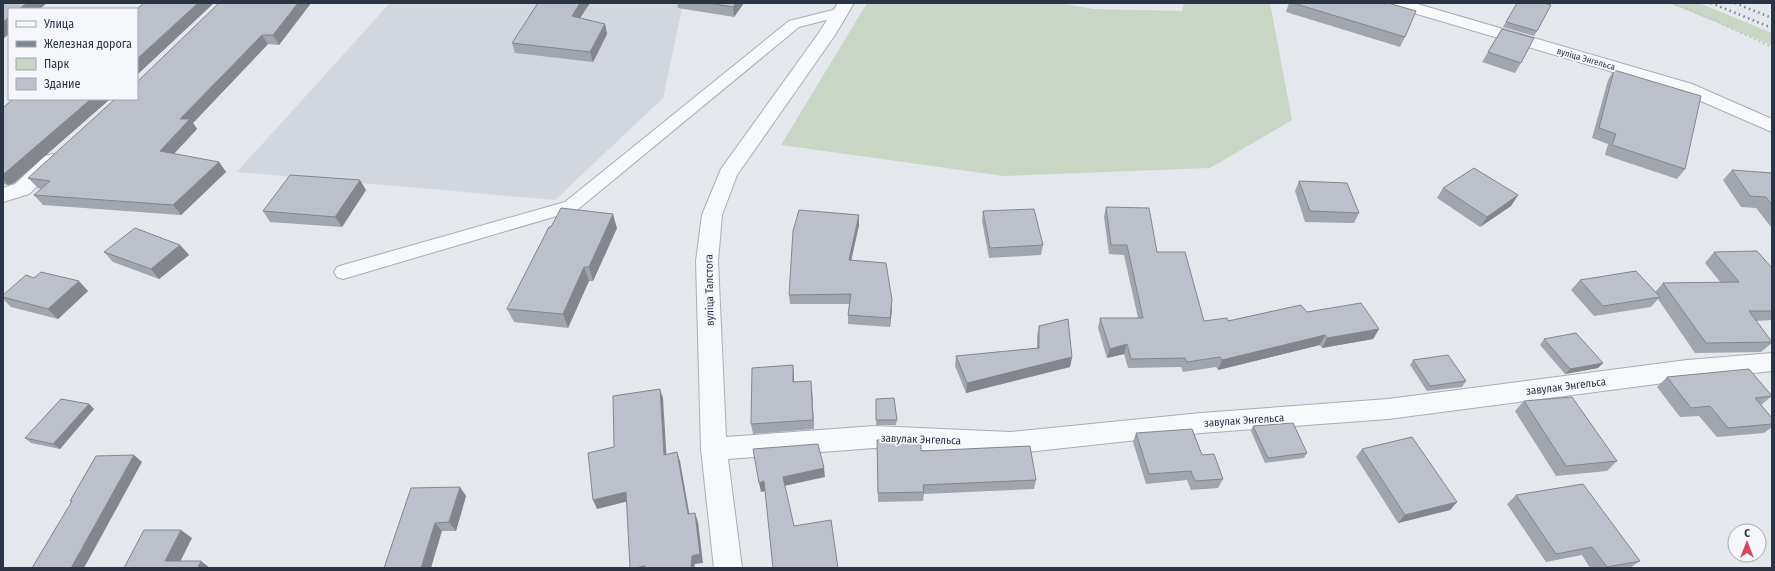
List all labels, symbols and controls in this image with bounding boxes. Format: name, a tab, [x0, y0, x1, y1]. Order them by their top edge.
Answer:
legend	[8, 8, 138, 100]
text: Улица	[43, 17, 74, 31]
text: Железная дорога	[44, 37, 132, 51]
street label: вуліца Энгельса	[1556, 46, 1617, 72]
text: Парк	[44, 57, 70, 71]
text: Здание	[44, 77, 80, 91]
street label: вуліца Талстога	[702, 254, 717, 326]
street label: завулак Энгельса	[1525, 375, 1607, 398]
street label: завулак Энгельса	[1204, 411, 1285, 430]
street label: завулак Энгельса	[881, 432, 961, 447]
north arrow	[1727, 523, 1767, 563]
text: С	[1744, 527, 1750, 540]

